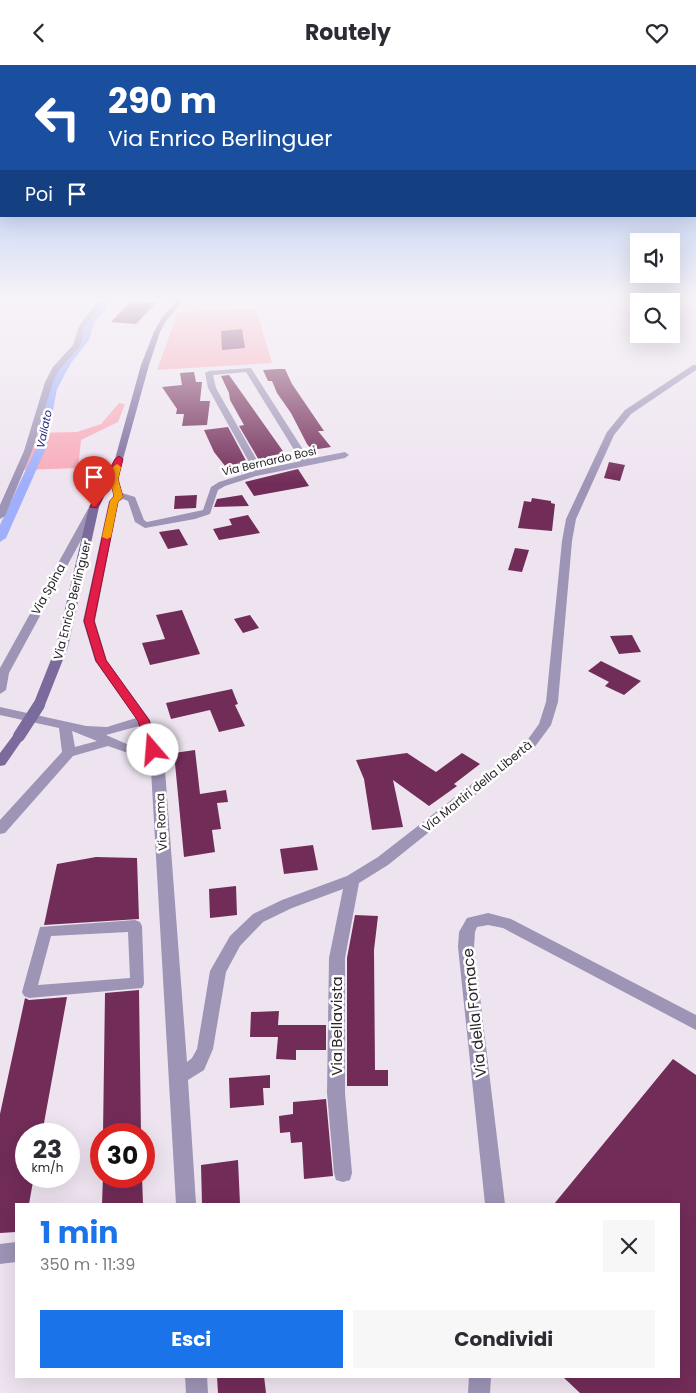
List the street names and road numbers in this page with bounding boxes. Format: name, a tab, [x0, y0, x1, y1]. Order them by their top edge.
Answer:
street label: Via Bernardo Bosi	[220, 442, 318, 480]
street label: Via Enrico Berlinguer	[49, 538, 95, 661]
street label: Via Spina	[27, 560, 69, 618]
street label: Via Martiri della Libertà	[419, 736, 535, 836]
street label: Via Roma	[151, 793, 171, 851]
street label: Via della Fornace	[457, 947, 491, 1079]
street label: Via Bellavista	[326, 976, 347, 1076]

